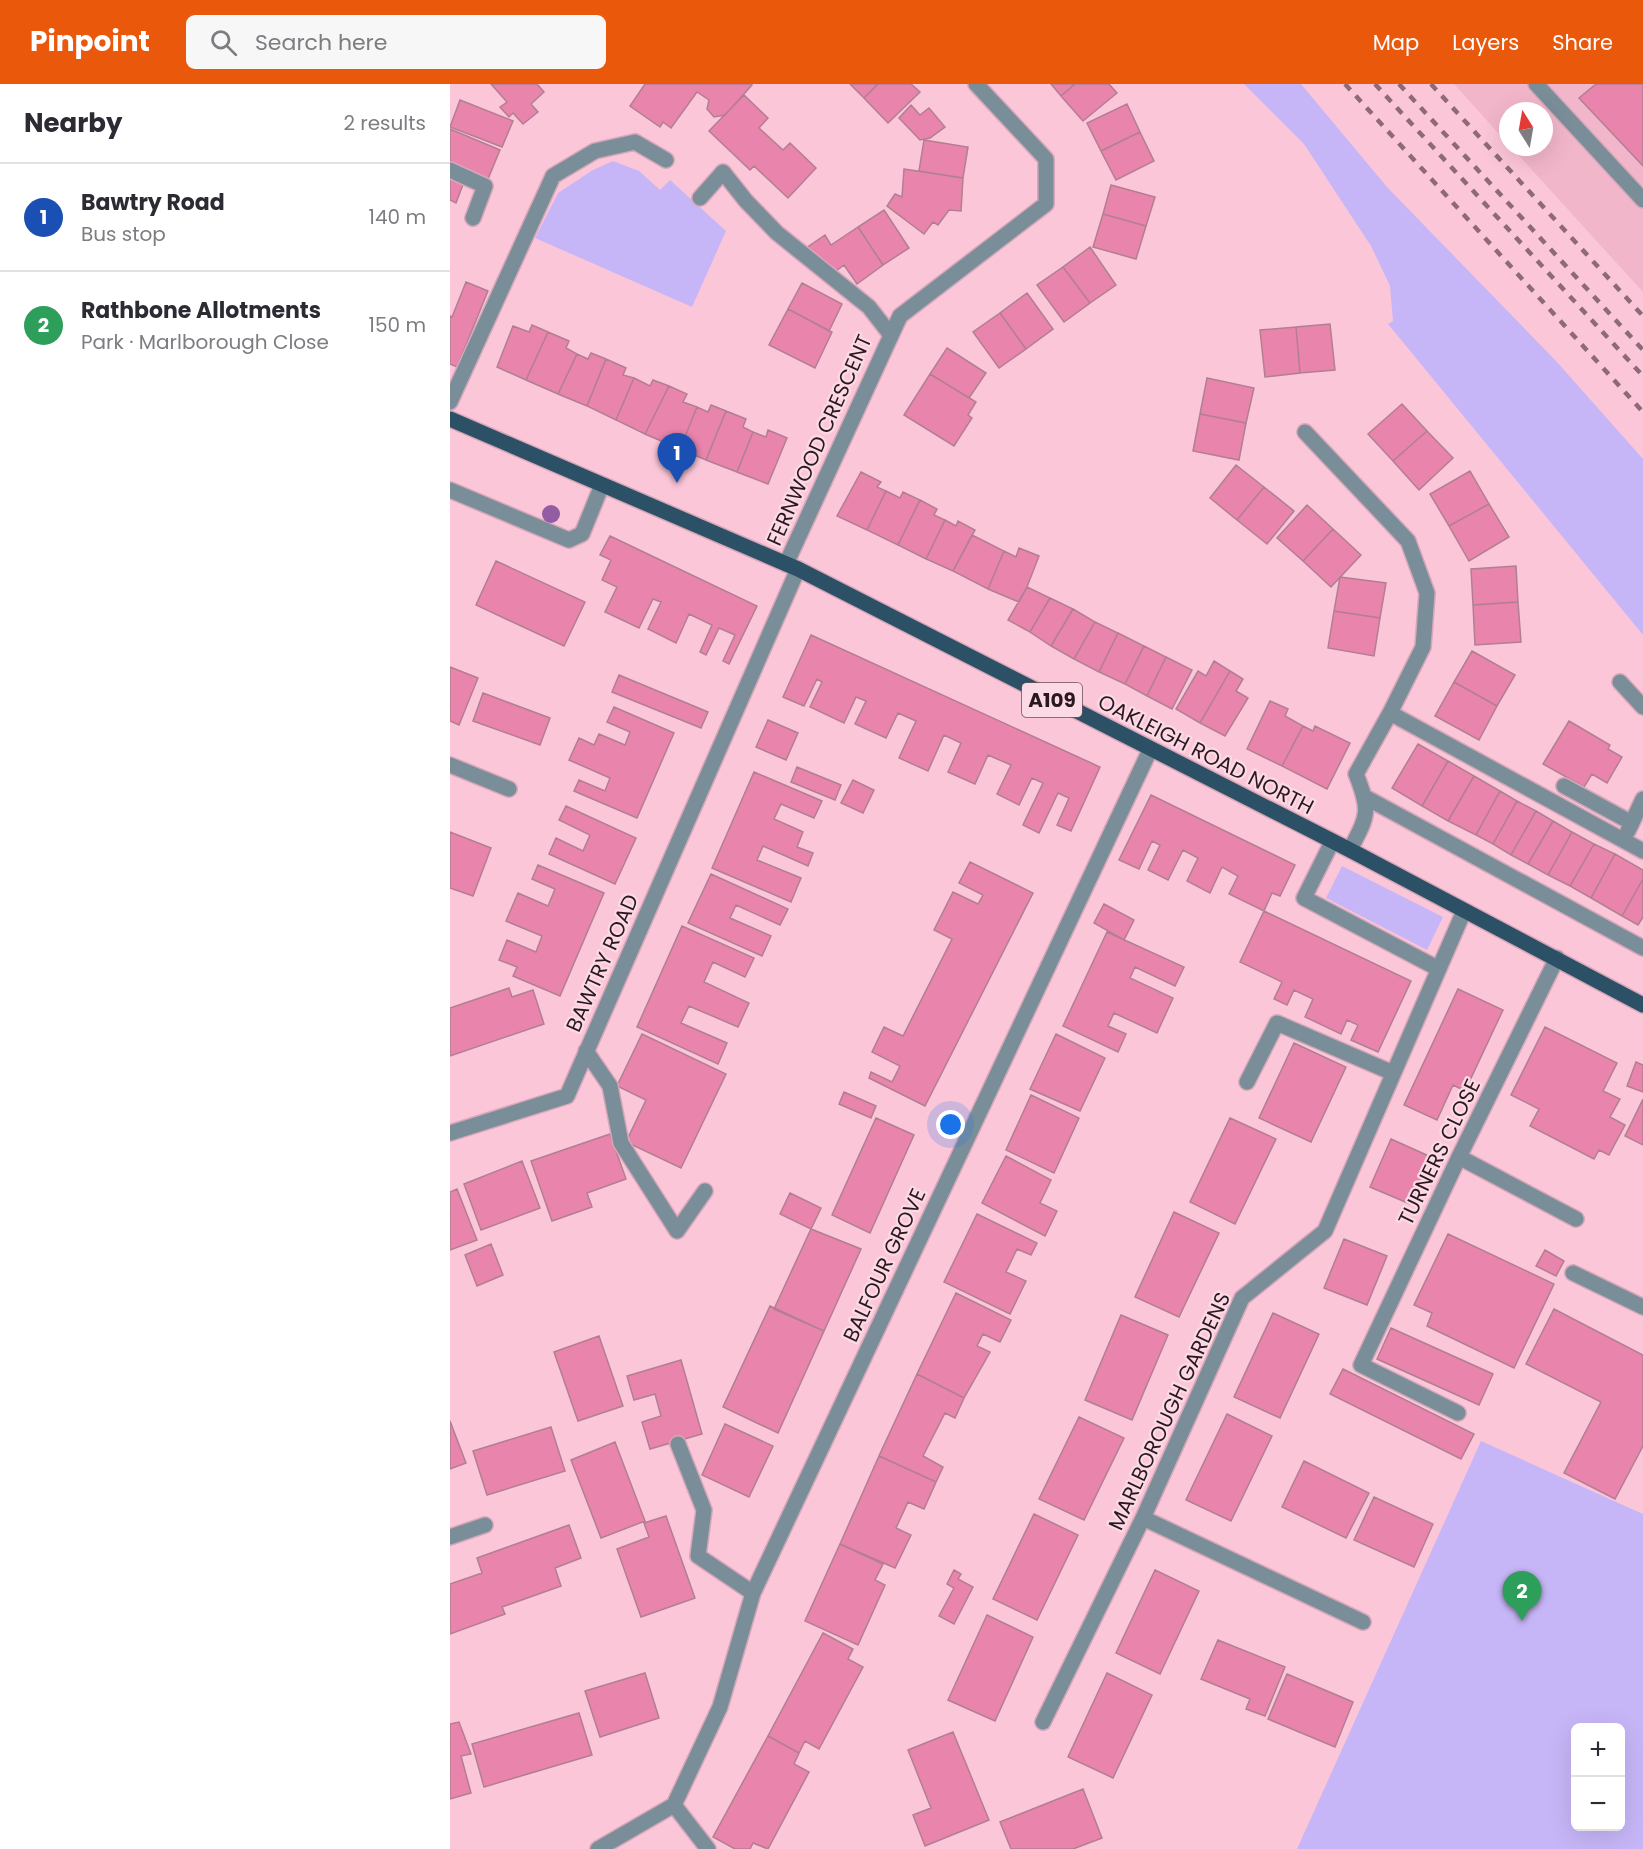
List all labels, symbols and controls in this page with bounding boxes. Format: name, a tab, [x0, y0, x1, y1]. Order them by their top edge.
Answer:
search box	[186, 15, 606, 69]
text: Pinpoint	[30, 22, 150, 61]
icon: search	[207, 26, 240, 59]
text: Search here	[255, 27, 387, 58]
text: Map	[1373, 28, 1419, 57]
text: Layers	[1452, 28, 1519, 57]
text: Share	[1552, 28, 1613, 57]
north arrow	[1499, 102, 1553, 156]
text: Nearby	[24, 105, 122, 141]
text: 2 results	[343, 109, 426, 137]
text: Bawtry Road	[81, 187, 225, 218]
text: 1	[40, 203, 47, 231]
text: 140 m	[369, 203, 426, 231]
text: Bus stop	[81, 220, 166, 248]
text: Rathbone Allotments	[81, 295, 321, 326]
text: 2	[38, 311, 49, 339]
text: 150 m	[369, 311, 426, 339]
text: Park · Marlborough Close	[81, 328, 329, 356]
street label: FERNWOOD CRESCENT	[759, 330, 879, 550]
pin: 1	[658, 434, 696, 483]
road number: A109	[1022, 683, 1082, 717]
street label: OAKLEIGH ROAD NORTH	[1093, 687, 1319, 821]
street label: BAWTRY ROAD	[559, 890, 645, 1036]
street label: TURNERS CLOSE	[1391, 1074, 1487, 1230]
your location	[936, 1110, 965, 1139]
street label: BALFOUR GROVE	[836, 1183, 932, 1347]
street label: MARLBOROUGH GARDENS	[1101, 1287, 1237, 1535]
pin: 2	[1502, 1572, 1542, 1621]
map controls	[1571, 1723, 1625, 1831]
button: +	[1571, 1723, 1625, 1777]
button: −	[1571, 1777, 1625, 1831]

